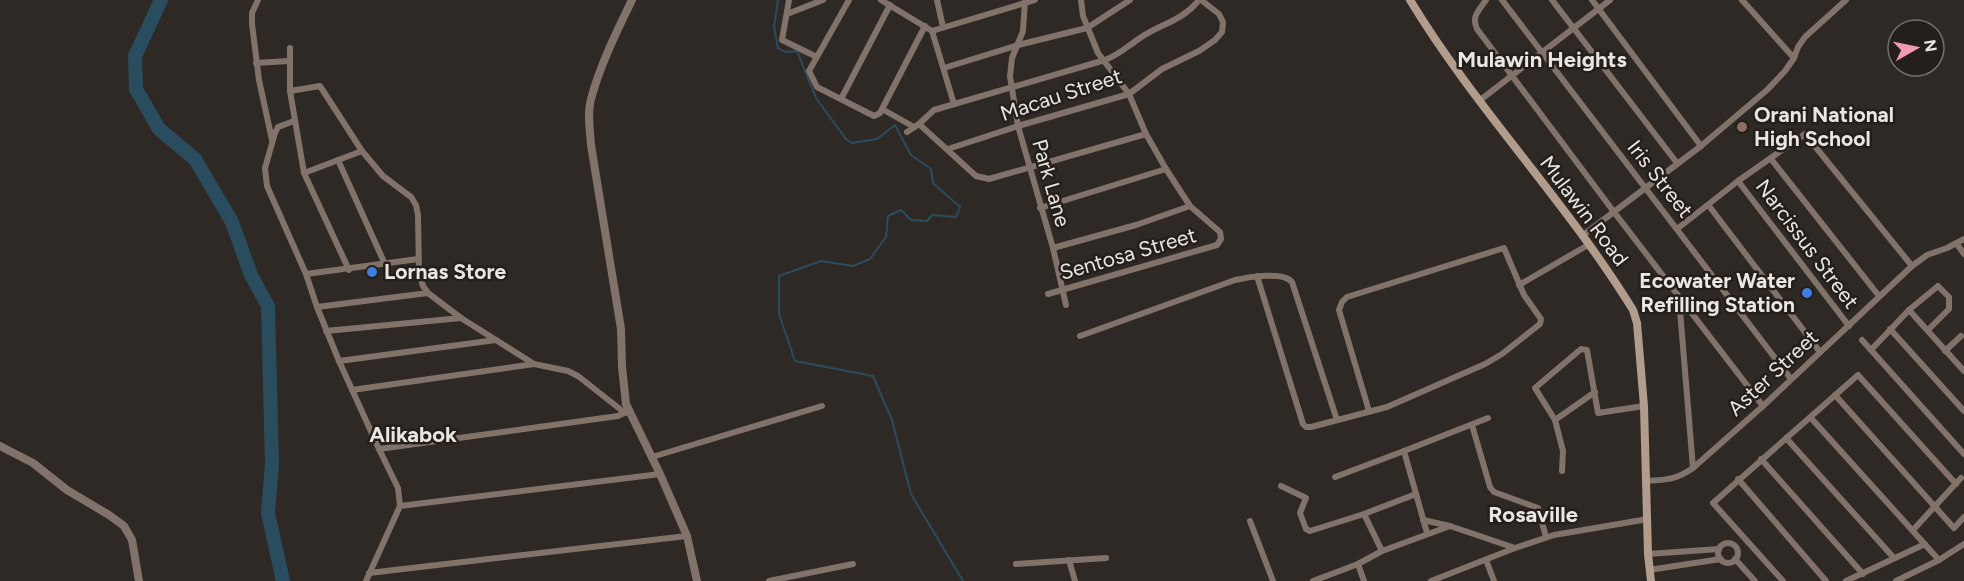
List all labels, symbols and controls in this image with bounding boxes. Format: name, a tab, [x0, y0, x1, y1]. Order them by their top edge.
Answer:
north arrow	[1886, 18, 1946, 78]
text: N	[1920, 38, 1941, 53]
district label: Mulawin Heights	[1457, 46, 1627, 73]
street label: Macau Street	[997, 63, 1125, 126]
place label: Orani National High School	[1754, 102, 1894, 151]
marker: Orani National High School	[1735, 120, 1749, 134]
street label: Iris Street	[1622, 135, 1698, 222]
street label: Park Lane	[1027, 136, 1076, 230]
street label: Mulawin Road	[1535, 151, 1634, 271]
street label: Narcissus Street	[1751, 174, 1864, 313]
street label: Sentosa Street	[1057, 222, 1199, 285]
place label: Lornas Store	[384, 259, 507, 284]
marker: Lornas Store	[365, 265, 379, 279]
place label: Ecowater Water Refilling Station	[1639, 268, 1795, 317]
marker: Ecowater Water Refilling Station	[1800, 286, 1814, 300]
street label: Aster Street	[1722, 324, 1823, 421]
district label: Alikabok	[369, 421, 457, 448]
district label: Rosaville	[1488, 501, 1578, 528]

